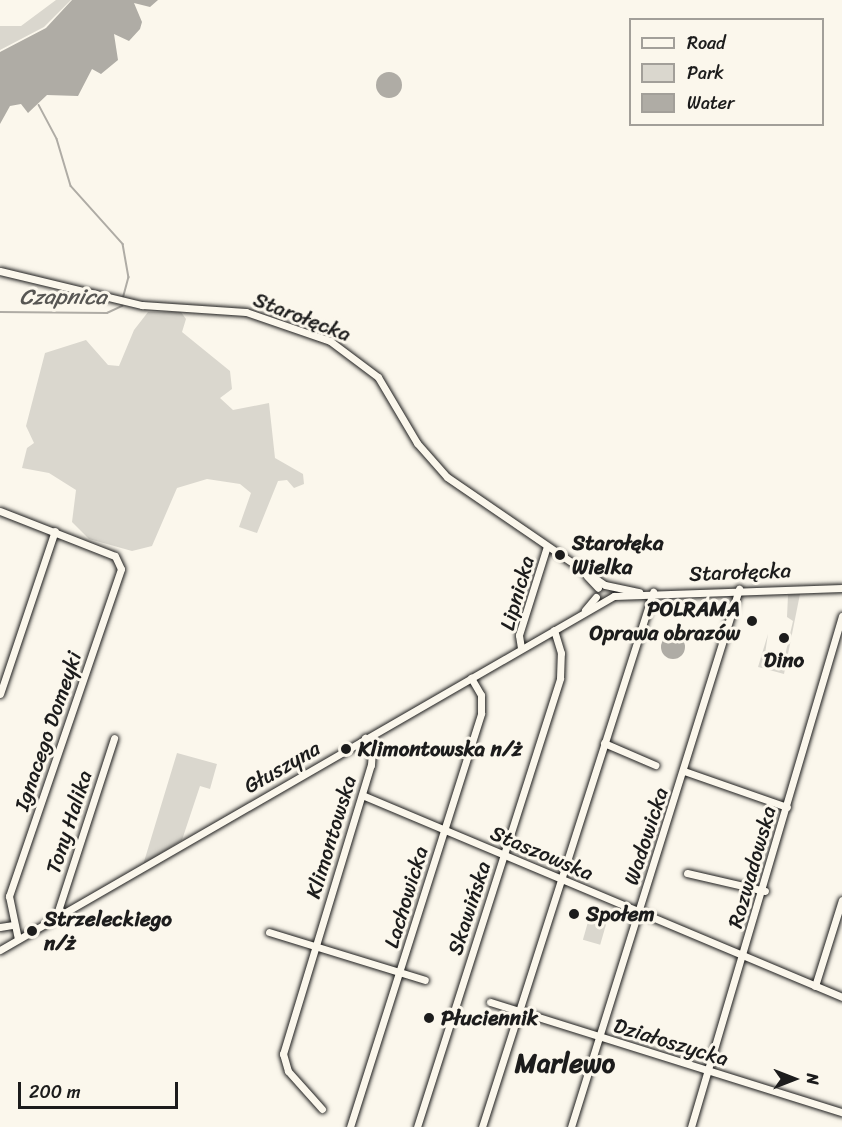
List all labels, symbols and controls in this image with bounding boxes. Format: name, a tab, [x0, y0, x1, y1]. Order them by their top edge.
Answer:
legend	[629, 18, 824, 126]
text: Road	[687, 27, 726, 59]
text: Park	[687, 57, 724, 89]
text: Water	[687, 87, 734, 119]
water label: Czapnica	[20, 284, 106, 310]
street label: Starołęcka	[250, 287, 354, 347]
place label: Starołęka Wielka	[572, 530, 664, 580]
marker: Starołęka Wielka	[553, 548, 567, 562]
street label: Lipnicka	[494, 553, 540, 633]
street label: Starołęcka	[689, 558, 791, 586]
place label: POLRAMA Oprawa obrazów	[589, 596, 740, 646]
marker: POLRAMA Oprawa obrazów	[745, 614, 759, 628]
marker: Dino	[777, 631, 791, 645]
place label: Dino	[764, 647, 804, 673]
street label: Ignacego Domeyki	[9, 648, 87, 814]
street label: Głuszyna	[240, 735, 324, 799]
place label: Klimontowska n/ż	[358, 736, 522, 762]
marker: Klimontowska n/ż	[339, 742, 353, 756]
street label: Tony Halika	[40, 767, 98, 877]
street label: Klimontowska	[300, 773, 362, 901]
street label: Wadowicka	[618, 784, 674, 888]
street label: Rozwadowska	[723, 803, 781, 931]
street label: Staszowska	[487, 820, 597, 886]
street label: Lachowicka	[379, 843, 433, 951]
street label: Skawińska	[442, 858, 496, 958]
place label: Społem	[586, 901, 655, 927]
place label: Strzeleckiego n/ż	[44, 906, 172, 956]
marker: Społem	[567, 907, 581, 921]
marker: Strzeleckiego n/ż	[25, 924, 39, 938]
place label: Płuciennik	[441, 1005, 538, 1031]
marker: Płuciennik	[422, 1011, 436, 1025]
street label: Działoszycka	[610, 1013, 732, 1071]
district label: Marlewo	[515, 1048, 615, 1080]
north arrow	[764, 1049, 824, 1109]
scale bar	[21, 1070, 182, 1108]
text: N	[798, 1073, 827, 1085]
text: 200 m	[29, 1076, 81, 1108]

